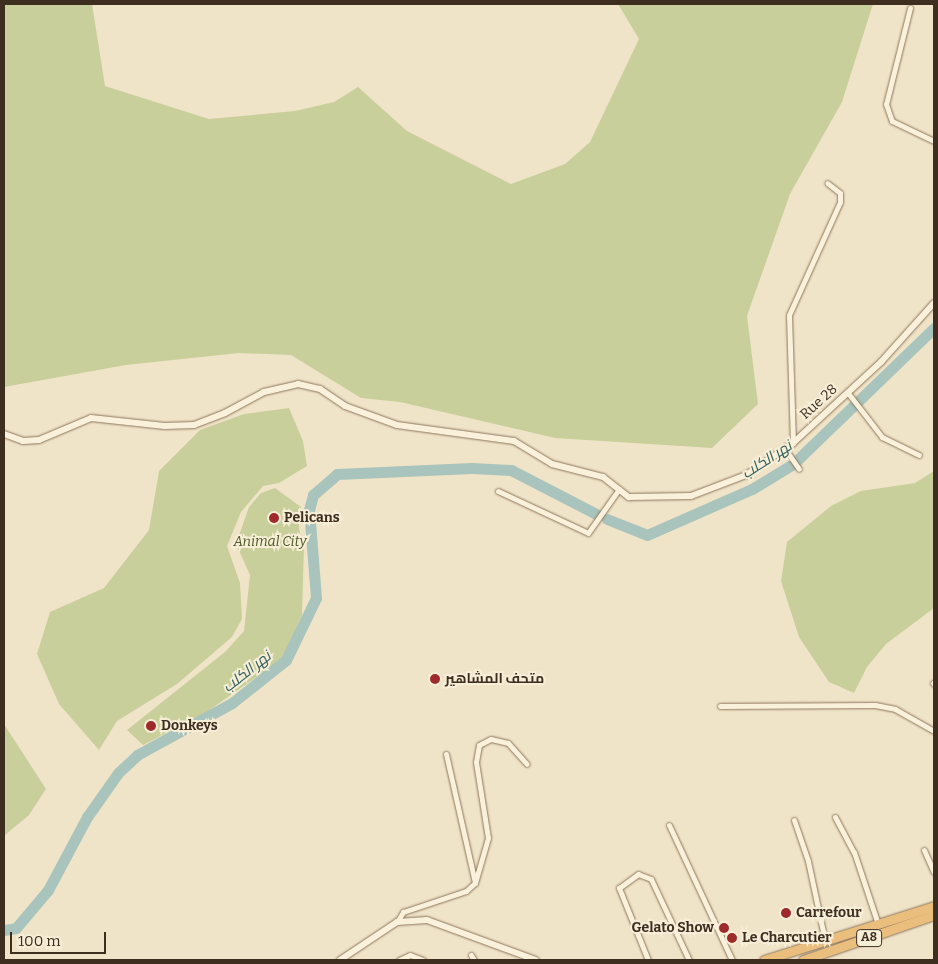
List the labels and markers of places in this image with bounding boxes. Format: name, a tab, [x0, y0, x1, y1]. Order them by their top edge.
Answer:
place label: Pelicans	[284, 510, 340, 526]
marker: Pelicans	[268, 512, 280, 524]
place label: متحف المشاهير	[445, 671, 544, 687]
marker: متحف المشاهير	[429, 673, 441, 685]
place label: Donkeys	[161, 718, 218, 734]
marker: Donkeys	[145, 720, 157, 732]
place label: Carrefour	[796, 905, 862, 921]
marker: Carrefour	[780, 907, 792, 919]
place label: Gelato Show	[631, 920, 714, 936]
marker: Gelato Show	[718, 922, 730, 934]
place label: Le Charcutier	[742, 930, 832, 946]
marker: Le Charcutier	[726, 932, 738, 944]

